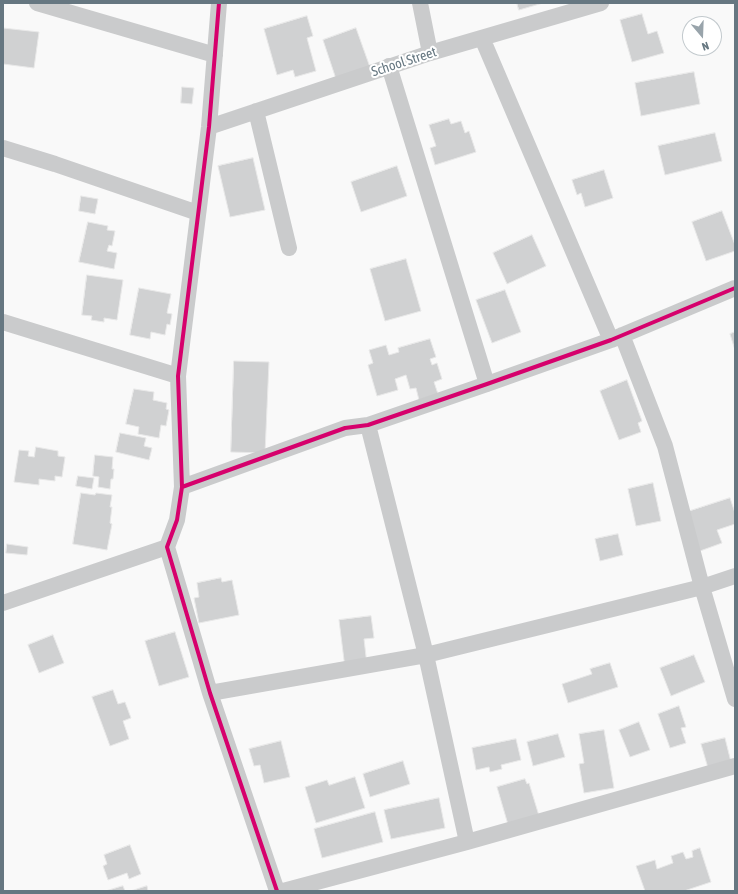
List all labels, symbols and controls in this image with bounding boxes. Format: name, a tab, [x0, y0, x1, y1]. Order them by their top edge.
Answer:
north arrow	[682, 16, 722, 56]
text: N	[701, 40, 711, 53]
street label: School Street	[369, 44, 439, 80]

